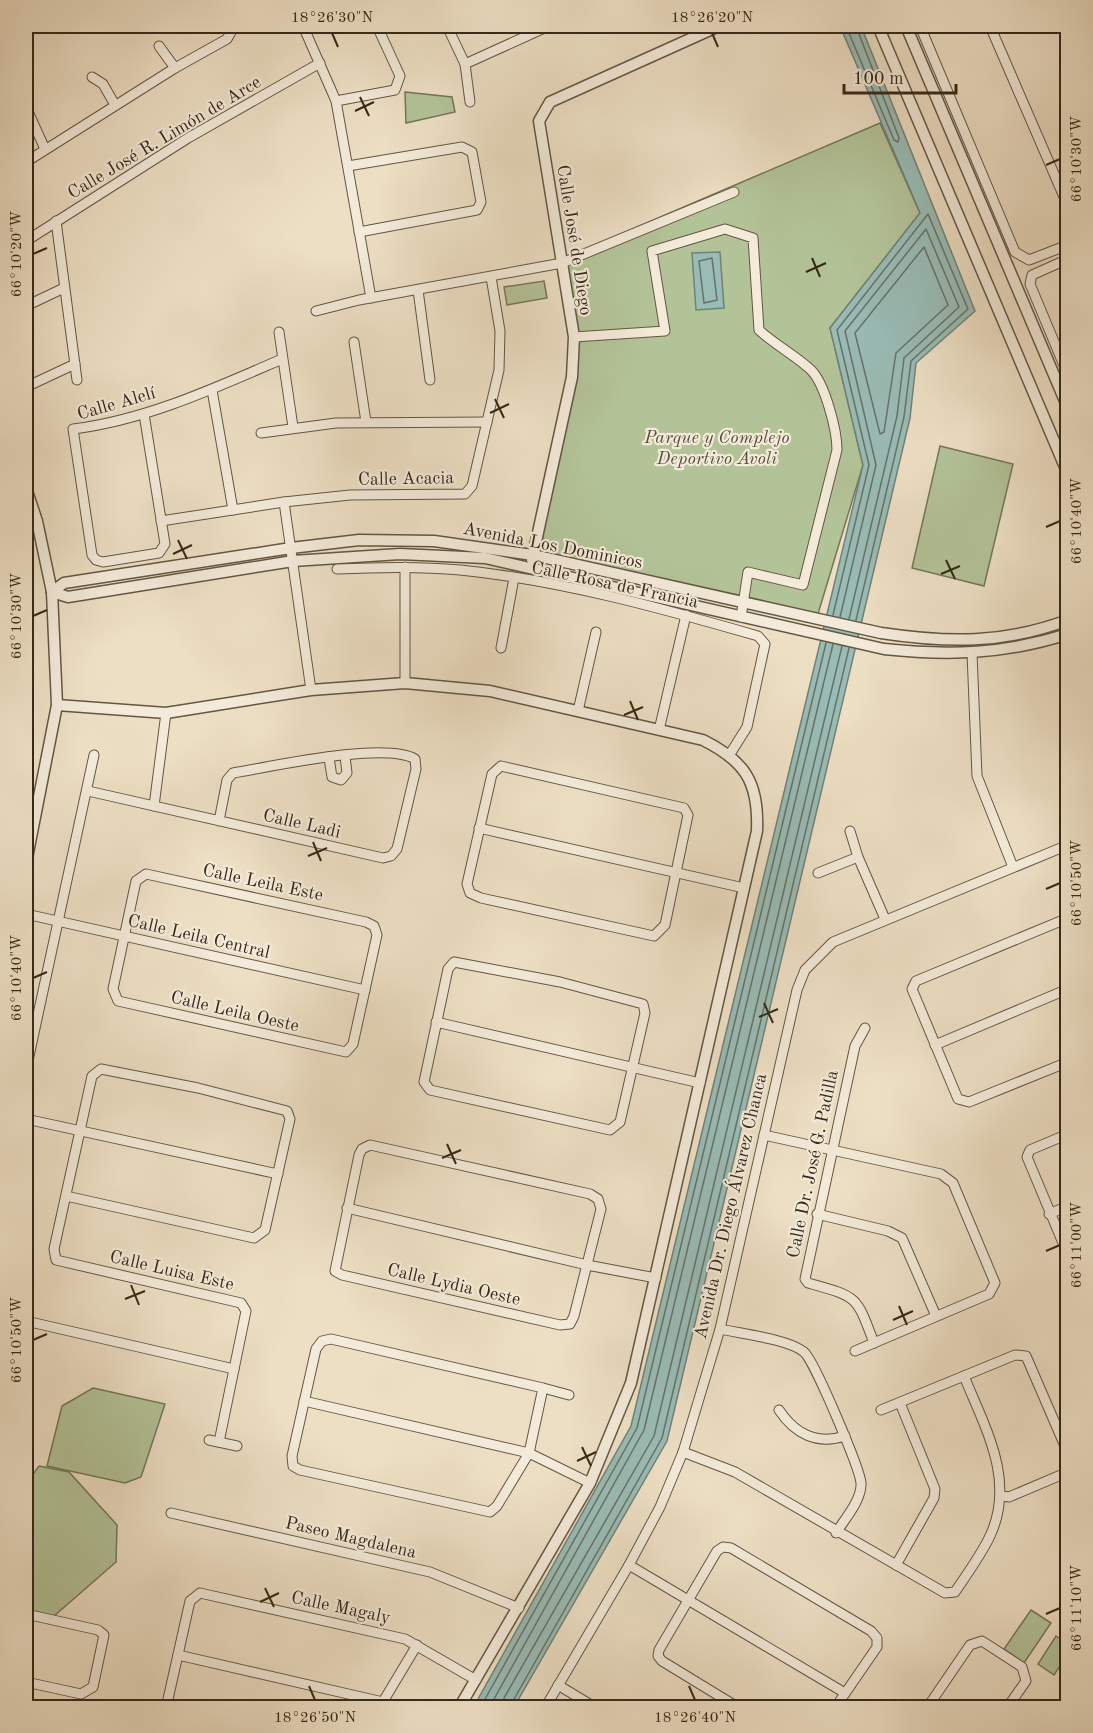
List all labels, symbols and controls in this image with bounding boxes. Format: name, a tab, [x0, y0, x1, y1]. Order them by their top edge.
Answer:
text: 18°26'30"N	[291, 11, 373, 26]
text: 18°26'20"N	[671, 11, 753, 26]
scale bar	[844, 57, 956, 95]
text: 100 m	[853, 70, 904, 88]
street label: Calle José R. Limón de Arce	[65, 73, 264, 203]
text: 66°10'30"W	[1070, 116, 1085, 202]
street label: Calle José de Diego	[553, 164, 595, 317]
text: 66°10'20"W	[10, 211, 25, 297]
street label: Calle Alelí	[75, 384, 158, 424]
park label: Parque y Complejo Deportivo Avoli	[643, 429, 790, 468]
street label: Calle Acacia	[358, 469, 454, 489]
text: 66°10'40"W	[1070, 478, 1085, 564]
street label: Avenida Los Dominicos	[461, 520, 644, 572]
street label: Calle Rosa de Francia	[530, 558, 700, 611]
text: 66°10'30"W	[10, 573, 25, 659]
street label: Calle Ladi	[261, 806, 343, 842]
text: 66°10'50"W	[1070, 840, 1085, 926]
street label: Calle Leila Este	[201, 861, 325, 905]
street label: Calle Leila Central	[126, 912, 272, 962]
text: 66°10'40"W	[10, 935, 25, 1021]
street label: Calle Leila Oeste	[169, 988, 301, 1036]
street label: Calle Dr. José G. Padilla	[784, 1069, 842, 1260]
street label: Avenida Dr. Diego Álvarez Chanca	[688, 1071, 770, 1341]
text: 66°11'00"W	[1070, 1202, 1085, 1288]
street label: Calle Luisa Este	[108, 1248, 236, 1294]
street label: Calle Lydia Oeste	[385, 1261, 522, 1309]
text: 66°10'50"W	[10, 1297, 25, 1383]
street label: Paseo Magdalena	[283, 1514, 418, 1562]
text: 66°11'10"W	[1070, 1565, 1085, 1651]
street label: Calle Magaly	[290, 1589, 392, 1627]
text: 18°26'50"N	[274, 1711, 356, 1726]
text: 18°26'40"N	[654, 1711, 736, 1726]

